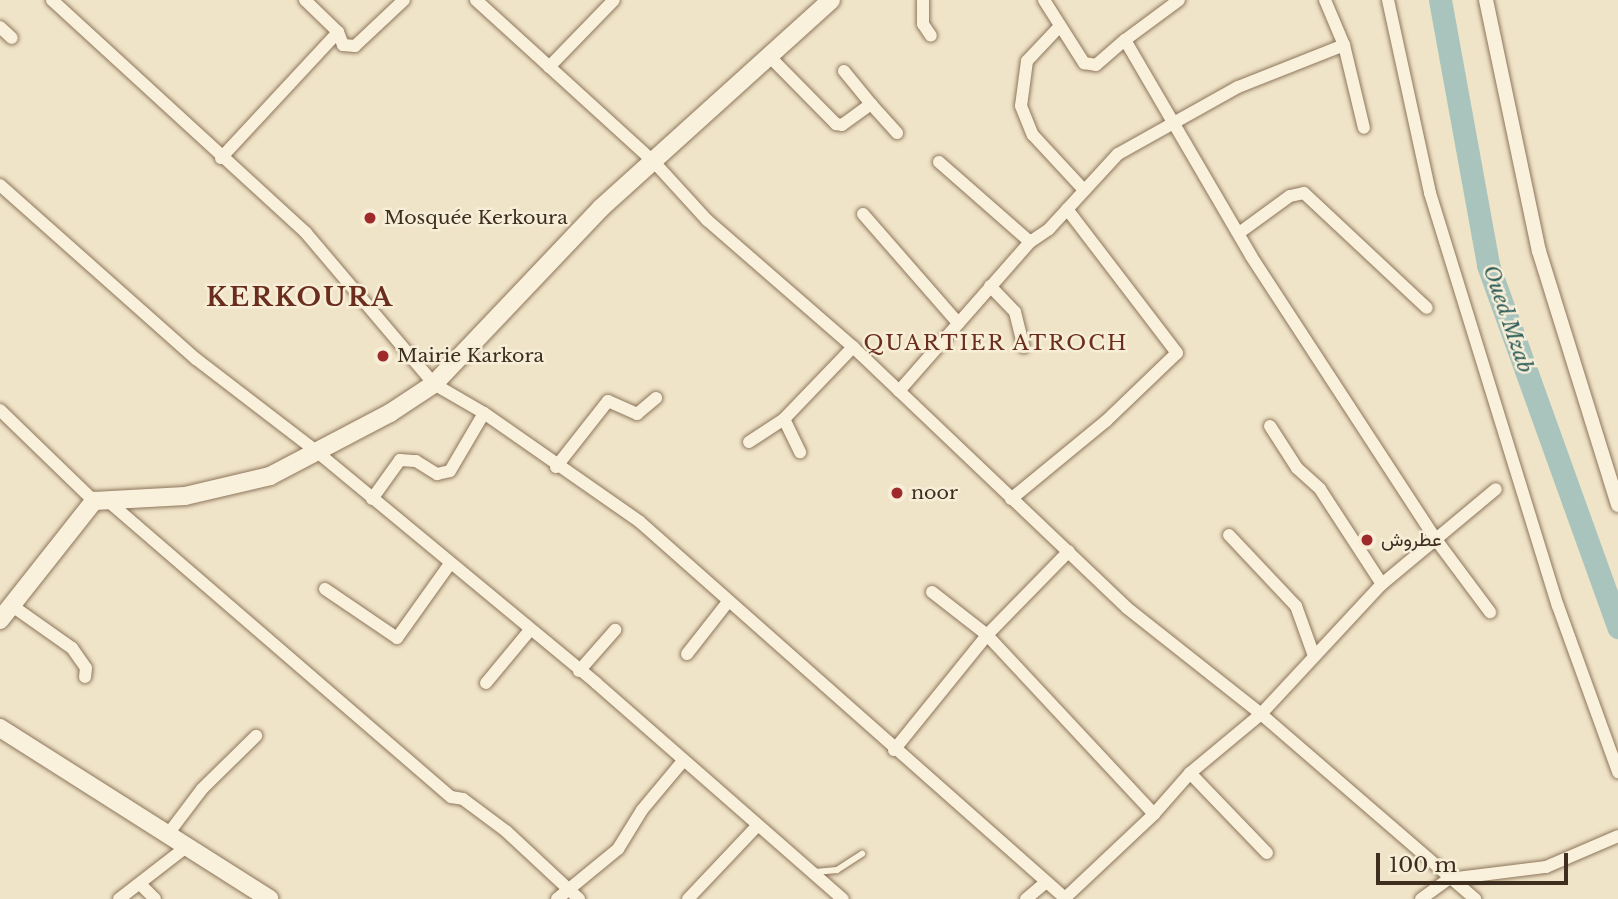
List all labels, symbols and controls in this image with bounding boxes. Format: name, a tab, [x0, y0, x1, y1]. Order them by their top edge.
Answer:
place label: Mosquée Kerkoura	[384, 207, 568, 229]
marker: Mosquée Kerkoura	[362, 210, 378, 226]
water label: Oued Mzab	[1478, 262, 1538, 376]
district label: KERKOURA	[207, 282, 393, 314]
district label: QUARTIER ATROCH	[865, 330, 1127, 356]
place label: Mairie Karkora	[397, 345, 544, 367]
marker: Mairie Karkora	[375, 348, 391, 364]
place label: noor	[911, 482, 958, 504]
marker: noor	[889, 485, 905, 501]
place label: عطروش	[1381, 529, 1442, 551]
marker: عطروش	[1359, 532, 1375, 548]
scale bar	[1380, 839, 1572, 883]
text: 100 m	[1389, 852, 1457, 878]

